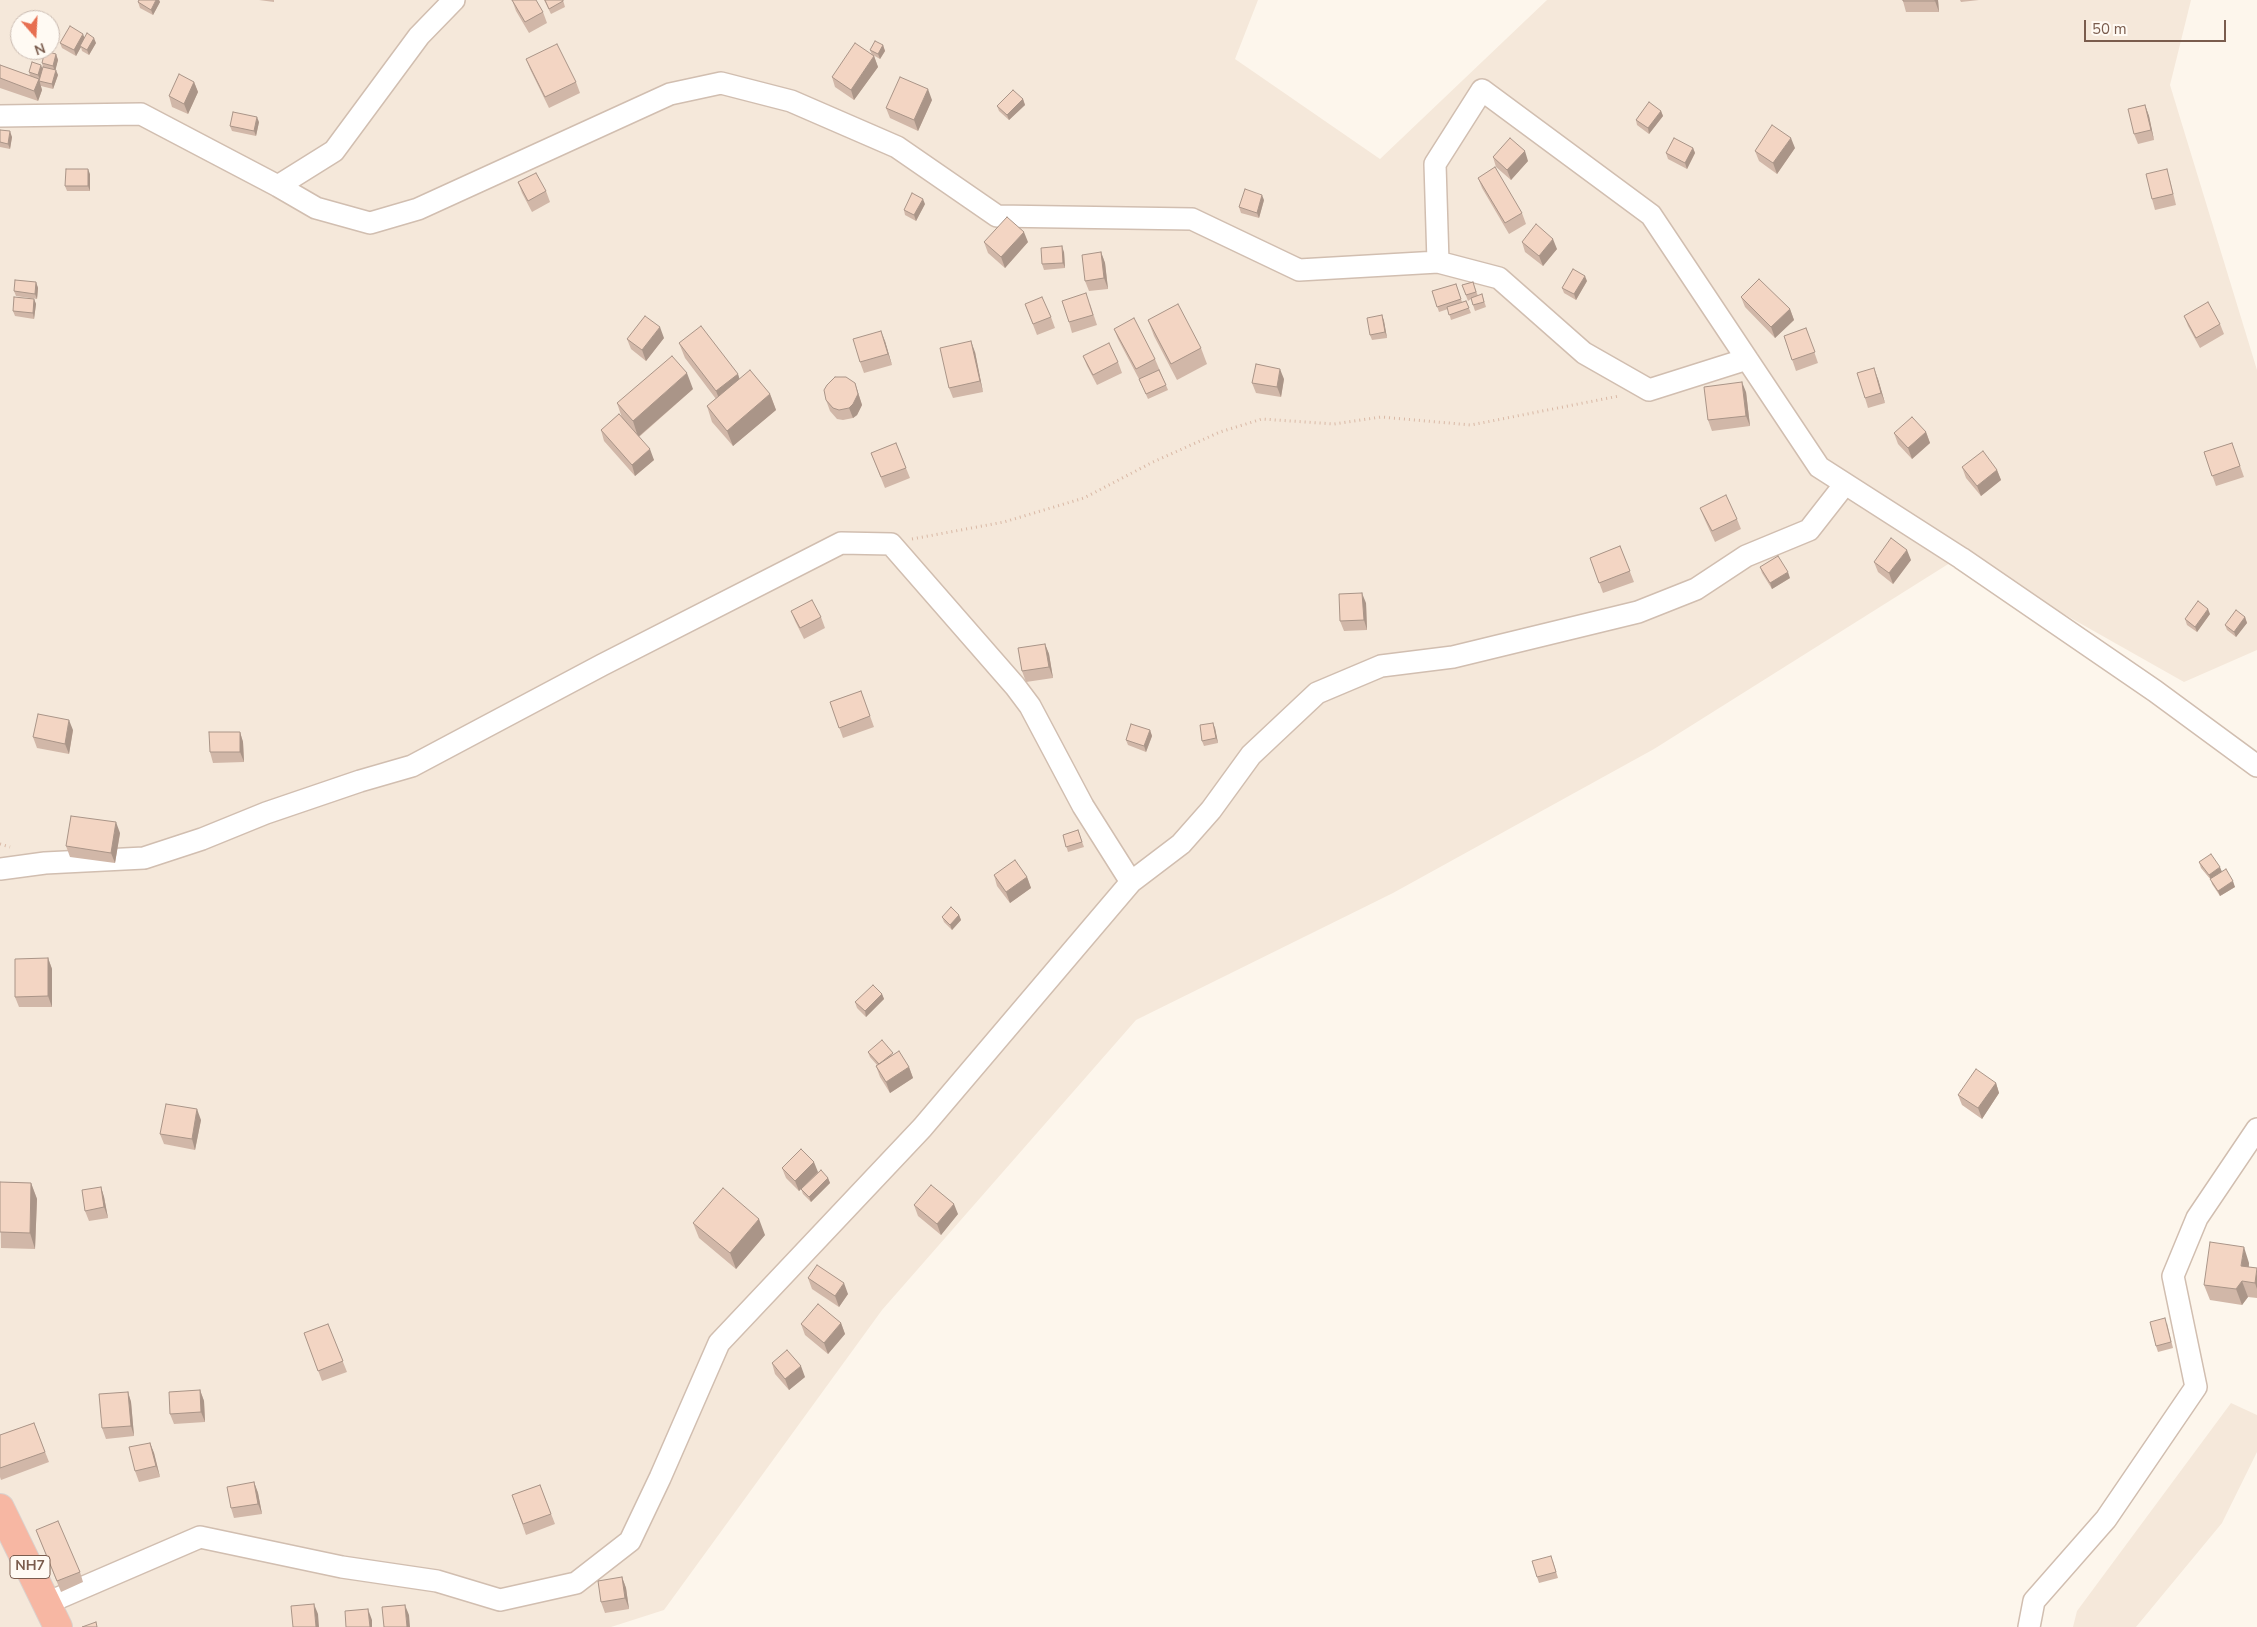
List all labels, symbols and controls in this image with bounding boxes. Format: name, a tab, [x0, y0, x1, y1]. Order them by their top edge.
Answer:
north arrow	[10, 10, 60, 60]
scale bar	[2087, 10, 2230, 42]
text: 50 m	[2092, 19, 2127, 39]
text: N	[32, 38, 48, 59]
road number: NH7	[10, 1555, 50, 1578]

